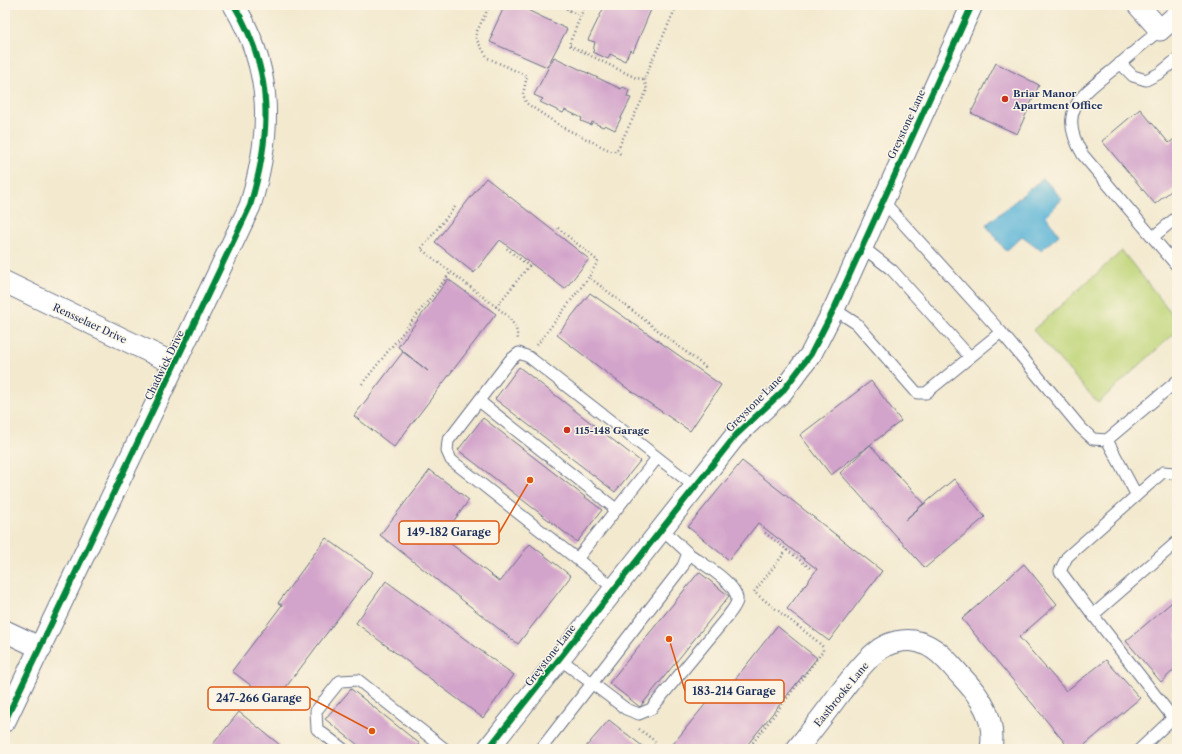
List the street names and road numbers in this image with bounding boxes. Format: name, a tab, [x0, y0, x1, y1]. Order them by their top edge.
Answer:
street label: Greystone Lane	[885, 87, 928, 161]
street label: Rensselaer Drive	[51, 301, 129, 346]
street label: Chadwick Drive	[142, 328, 187, 402]
street label: Greystone Lane	[723, 372, 786, 434]
street label: Greystone Lane	[522, 621, 579, 689]
street label: Eastbrooke Lane	[811, 659, 872, 729]

